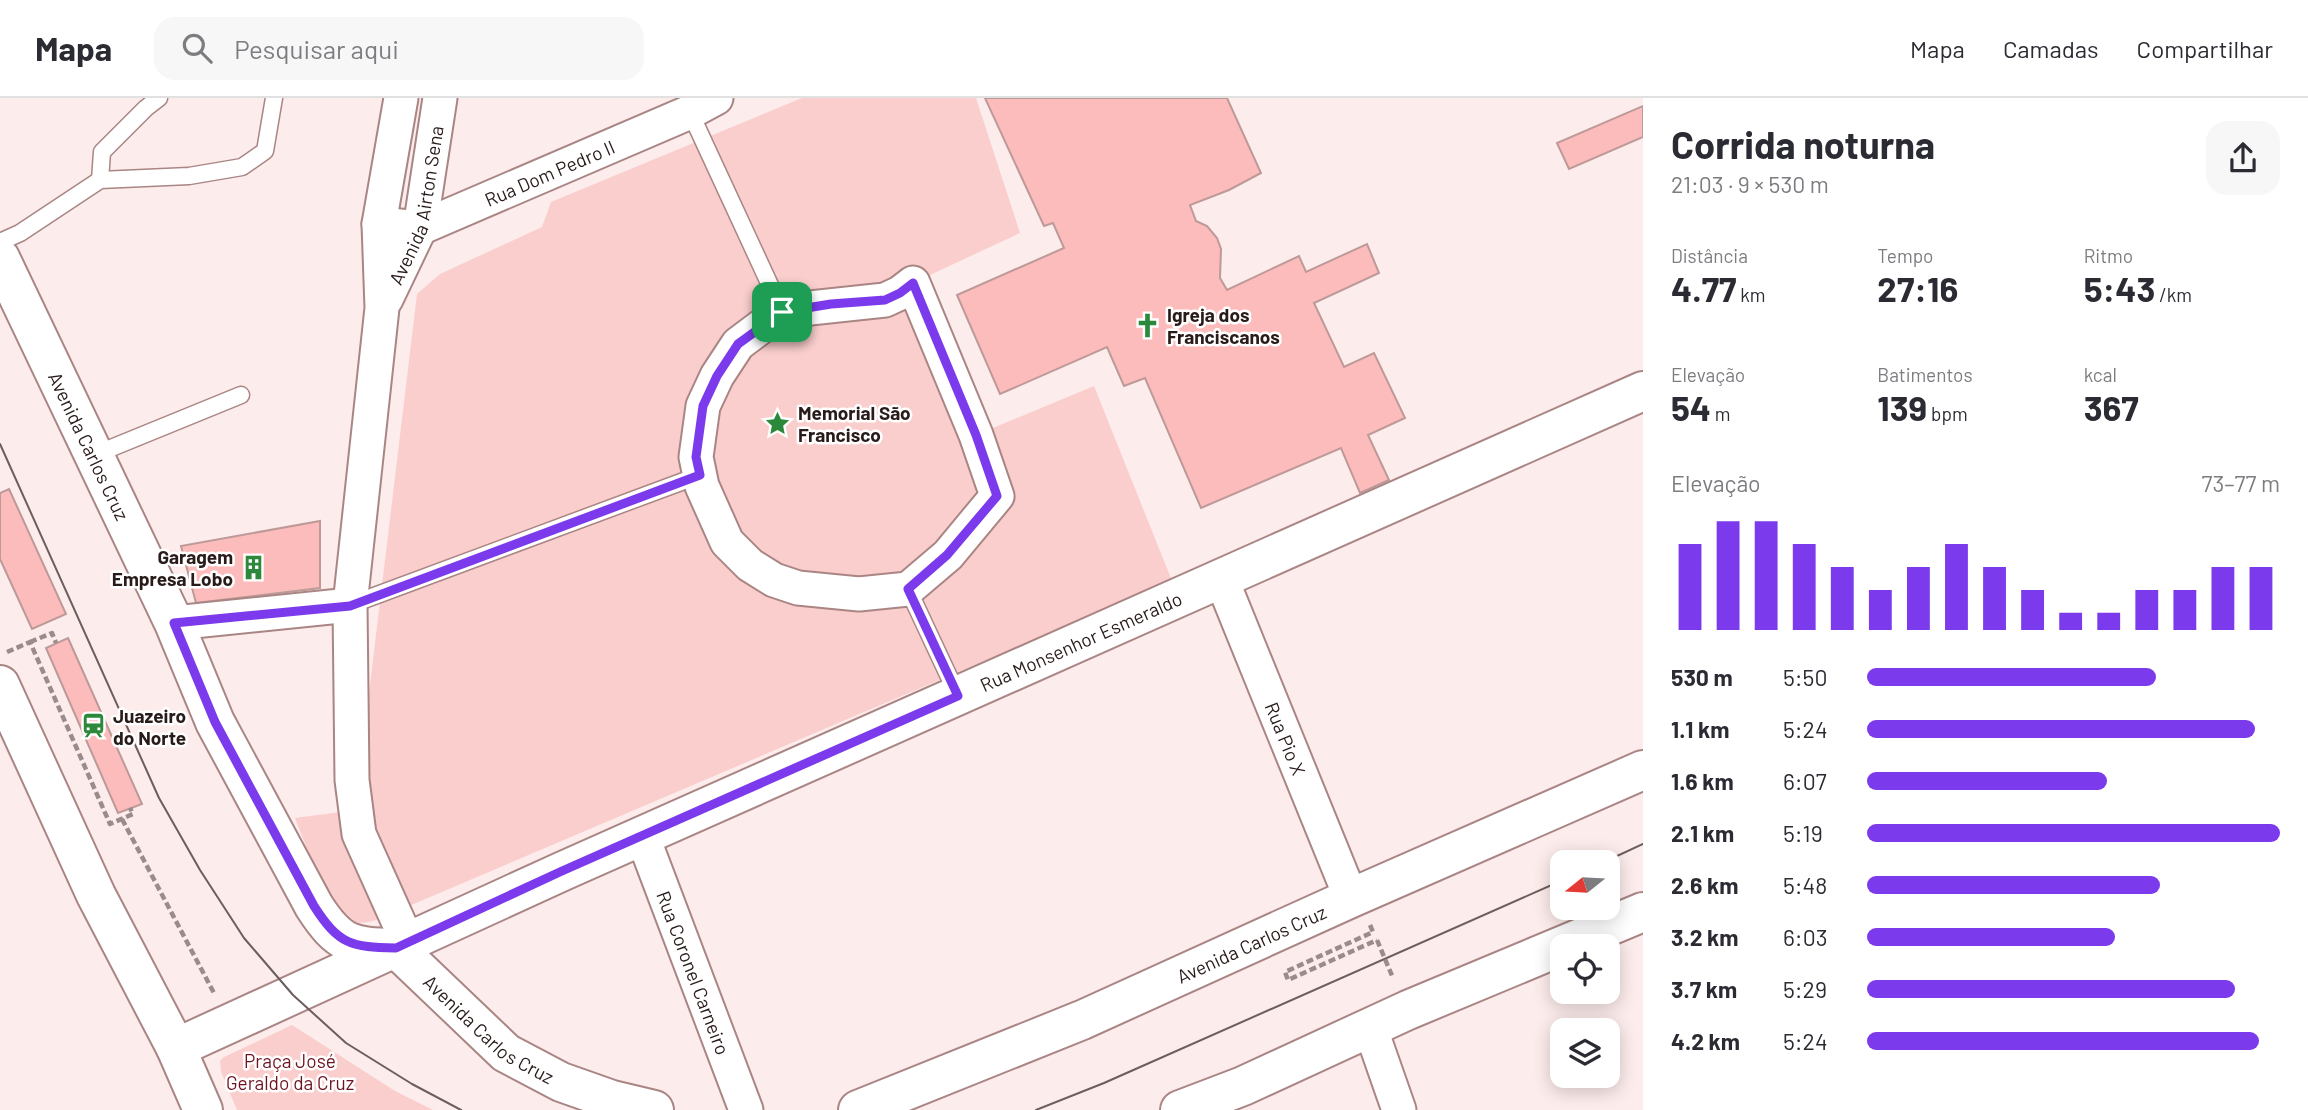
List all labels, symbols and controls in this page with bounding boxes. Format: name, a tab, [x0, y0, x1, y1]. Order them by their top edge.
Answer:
search box	[154, 17, 644, 80]
text: Mapa	[35, 28, 112, 68]
icon: search	[178, 29, 216, 67]
text: Pesquisar aqui	[234, 33, 399, 64]
text: Mapa	[1910, 34, 1965, 63]
text: Camadas	[2003, 34, 2099, 63]
text: Compartilhar	[2137, 34, 2273, 63]
text: Corrida noturna	[1671, 121, 1935, 167]
button: share	[2206, 121, 2280, 195]
street label: Avenida Airton Sena	[383, 124, 447, 288]
street label: Rua Dom Pedro II	[481, 134, 618, 210]
text: 21:03 · 9 × 530 m	[1671, 170, 1829, 198]
text: Distância	[1671, 244, 1748, 267]
text: Tempo	[1877, 244, 1933, 267]
text: Ritmo	[2084, 244, 2133, 267]
text: 4.77	[1671, 267, 1736, 309]
text: 27:16	[1877, 267, 1958, 309]
text: 5:43	[2084, 267, 2155, 309]
pin	[752, 282, 812, 342]
text: km	[1736, 283, 1765, 306]
text: /km	[2155, 283, 2192, 306]
icon: arrive	[763, 293, 801, 331]
place label: Igreja dos Franciscanos	[1167, 303, 1280, 348]
church icon: Igreja dos Franciscanos	[1133, 311, 1161, 339]
text: Elevação	[1671, 363, 1745, 386]
text: Batimentos	[1877, 363, 1973, 386]
text: kcal	[2084, 363, 2117, 386]
street label: Avenida Carlos Cruz	[44, 368, 135, 524]
text: 54	[1671, 386, 1711, 428]
text: 139	[1877, 386, 1927, 428]
text: 367	[2084, 386, 2139, 428]
place label: Memorial São Francisco	[798, 401, 911, 446]
text: m	[1711, 402, 1731, 425]
text: bpm	[1927, 402, 1968, 425]
place icon: Memorial São Francisco	[764, 409, 792, 437]
text: Elevação	[1671, 469, 1761, 497]
text: 73–77 m	[2202, 469, 2280, 497]
place label: Garagem Empresa Lobo	[112, 545, 233, 590]
building icon: Garagem Empresa Lobo	[239, 553, 267, 581]
street label: Rua Monsenhor Esmeraldo	[976, 586, 1185, 696]
text: 530 m	[1671, 663, 1733, 691]
text: 5:50	[1783, 663, 1827, 691]
street label: Rua Pio X	[1261, 698, 1311, 778]
place label: Juazeiro do Norte	[113, 704, 186, 749]
station icon: Juazeiro do Norte	[79, 712, 107, 740]
text: 1.1 km	[1671, 715, 1730, 743]
text: 5:24	[1783, 715, 1828, 743]
text: 1.6 km	[1671, 767, 1734, 795]
text: 6:07	[1783, 767, 1827, 795]
text: 2.1 km	[1671, 819, 1734, 847]
text: 5:19	[1783, 819, 1823, 847]
north arrow	[1550, 850, 1620, 920]
map controls	[1550, 850, 1620, 1088]
text: 2.6 km	[1671, 871, 1739, 899]
text: 5:48	[1783, 871, 1827, 899]
street label: Rua Coronel Carneiro	[653, 887, 735, 1058]
street label: Avenida Carlos Cruz	[1173, 899, 1329, 987]
text: 3.2 km	[1671, 923, 1739, 951]
text: 6:03	[1783, 923, 1827, 951]
button: locate	[1550, 934, 1620, 1004]
street label: Avenida Carlos Cruz	[419, 969, 558, 1088]
text: 3.7 km	[1671, 975, 1737, 1003]
text: 5:29	[1783, 975, 1827, 1003]
button: layers	[1550, 1018, 1620, 1088]
text: 4.2 km	[1671, 1027, 1740, 1055]
text: 5:24	[1783, 1027, 1828, 1055]
park label: Praça José Geraldo da Cruz	[226, 1049, 354, 1094]

